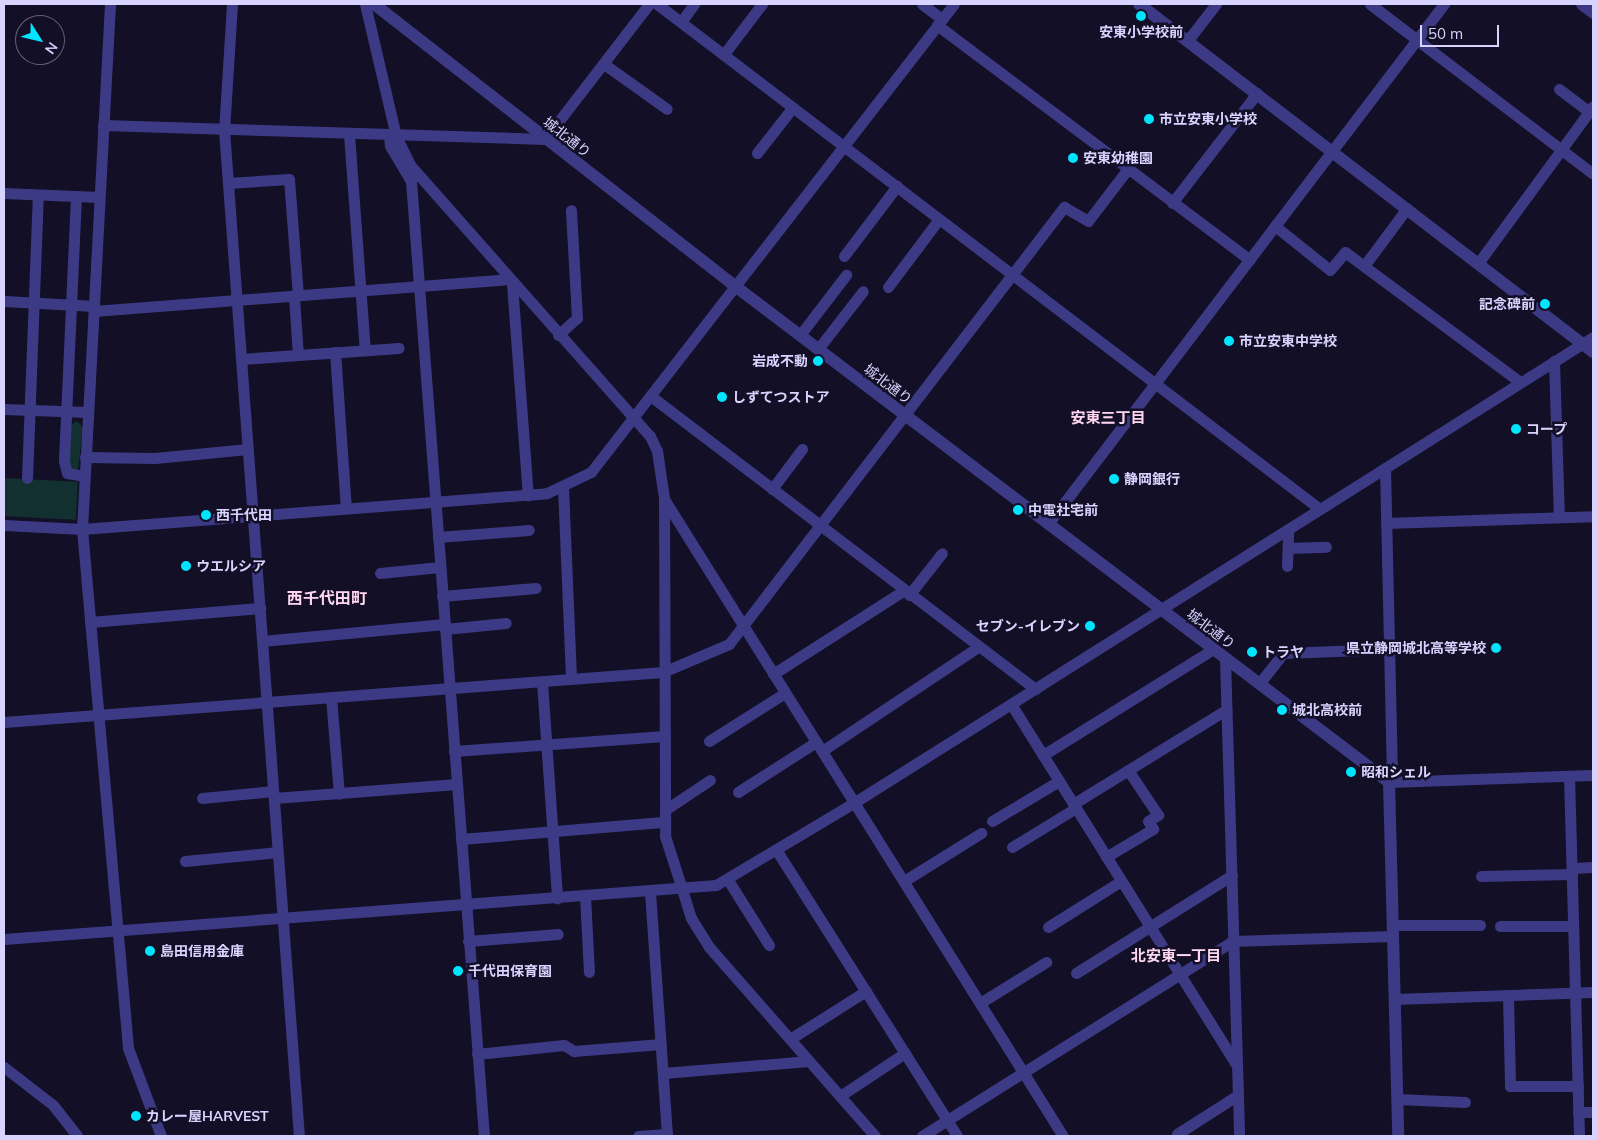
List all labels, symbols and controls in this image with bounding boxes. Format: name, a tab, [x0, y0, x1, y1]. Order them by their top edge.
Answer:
marker: 安東小学校前	[1135, 10, 1147, 22]
north arrow	[15, 15, 65, 65]
scale bar	[1422, 15, 1501, 47]
place label: 安東小学校前	[1099, 24, 1183, 40]
text: 50 m	[1428, 24, 1463, 43]
text: N	[41, 39, 62, 58]
place label: 市立安東小学校	[1159, 111, 1257, 127]
street label: 城北通り	[540, 113, 594, 161]
marker: 市立安東小学校	[1143, 113, 1155, 125]
place label: 安東幼稚園	[1083, 150, 1153, 166]
marker: 安東幼稚園	[1067, 152, 1079, 164]
place label: 記念碑前	[1479, 296, 1535, 312]
marker: 記念碑前	[1539, 298, 1551, 310]
place label: 市立安東中学校	[1239, 333, 1337, 349]
marker: 市立安東中学校	[1223, 335, 1235, 347]
place label: 岩成不動	[752, 353, 808, 369]
marker: 岩成不動	[812, 355, 824, 367]
street label: 城北通り	[861, 360, 915, 408]
place label: しずてつストア	[732, 389, 830, 405]
marker: しずてつストア	[716, 391, 728, 403]
district label: 安東三丁目	[1071, 409, 1145, 427]
place label: コープ	[1526, 421, 1568, 437]
marker: コープ	[1510, 423, 1522, 435]
place label: 静岡銀行	[1124, 471, 1180, 487]
marker: 静岡銀行	[1108, 473, 1120, 485]
place label: 中電社宅前	[1028, 502, 1098, 518]
marker: 中電社宅前	[1012, 504, 1024, 516]
place label: 西千代田	[216, 507, 272, 523]
marker: 西千代田	[200, 509, 212, 521]
place label: ウエルシア	[196, 558, 266, 574]
marker: ウエルシア	[180, 560, 192, 572]
district label: 西千代田町	[287, 588, 367, 608]
street label: 城北通り	[1184, 605, 1238, 653]
place label: セブン-イレブン	[976, 618, 1080, 634]
marker: セブン-イレブン	[1084, 620, 1096, 632]
place label: 県立静岡城北高等学校	[1346, 640, 1486, 656]
marker: 県立静岡城北高等学校	[1490, 642, 1502, 654]
place label: トラヤ	[1262, 644, 1304, 660]
marker: トラヤ	[1246, 646, 1258, 658]
place label: 城北高校前	[1292, 702, 1362, 718]
marker: 城北高校前	[1276, 704, 1288, 716]
place label: 昭和シェル	[1361, 764, 1431, 780]
marker: 昭和シェル	[1345, 766, 1357, 778]
place label: 島田信用金庫	[160, 943, 244, 959]
marker: 島田信用金庫	[144, 945, 156, 957]
district label: 北安東一丁目	[1131, 947, 1221, 965]
place label: 千代田保育園	[468, 963, 552, 979]
marker: 千代田保育園	[452, 965, 464, 977]
place label: カレー屋HARVEST	[146, 1108, 269, 1124]
marker: カレー屋HARVEST	[130, 1110, 142, 1122]

